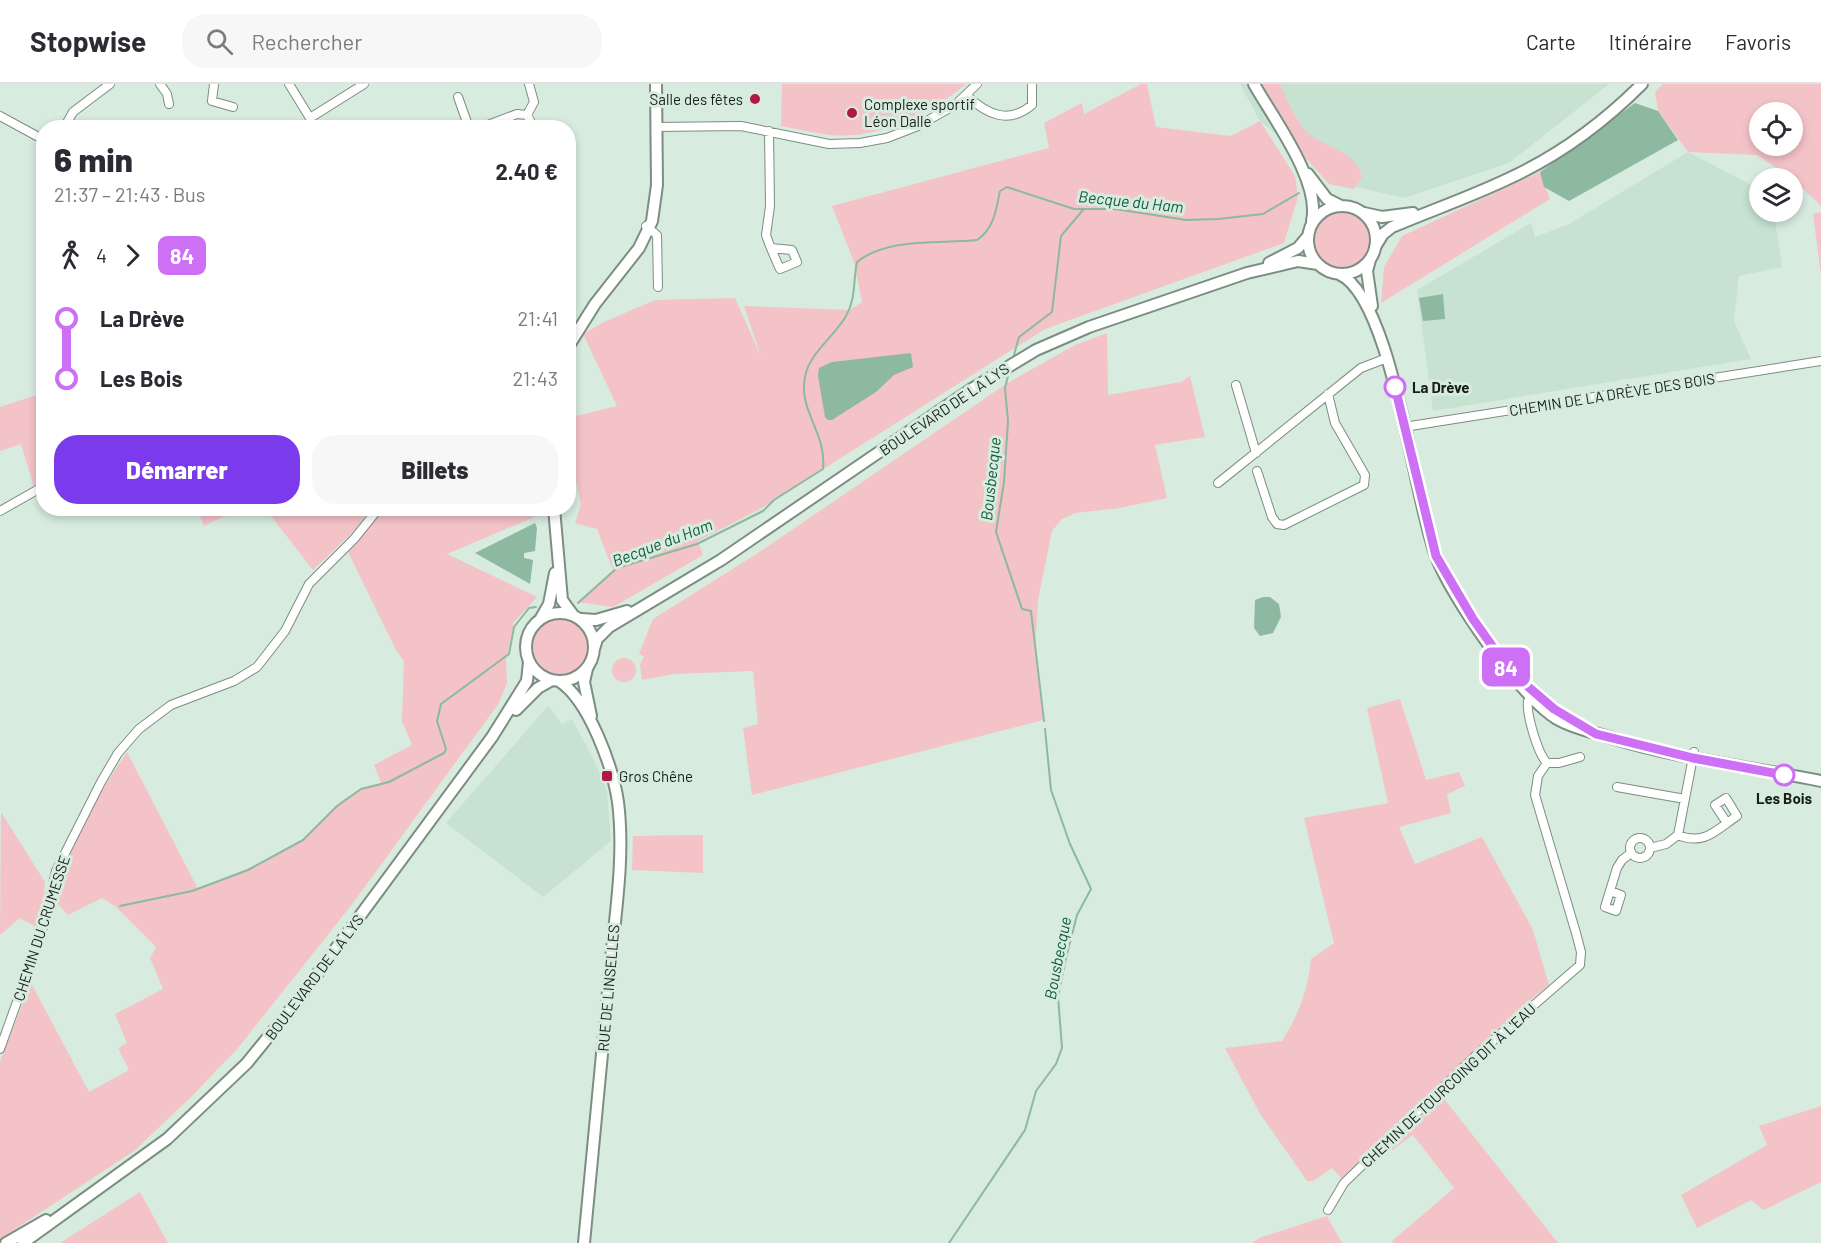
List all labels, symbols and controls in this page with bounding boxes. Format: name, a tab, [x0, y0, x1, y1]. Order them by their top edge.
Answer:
search box	[182, 14, 602, 68]
text: Stopwise	[30, 24, 146, 58]
icon: search	[203, 25, 236, 58]
text: Rechercher	[251, 28, 362, 54]
text: Carte	[1526, 29, 1576, 54]
text: Itinéraire	[1609, 29, 1692, 54]
text: Favoris	[1725, 29, 1791, 54]
place label: Salle des fêtes	[650, 90, 743, 108]
marker: Salle des fêtes	[748, 92, 762, 106]
place label: Complexe sportif Léon Dalle	[864, 95, 975, 130]
map controls	[1749, 102, 1803, 222]
button: locate	[1749, 102, 1803, 156]
marker: Complexe sportif Léon Dalle	[845, 106, 859, 120]
text: 6 min	[54, 139, 133, 179]
text: 2.40 €	[496, 158, 558, 184]
button: layers	[1749, 168, 1803, 222]
text: 21:37 – 21:43 · Bus	[54, 182, 205, 206]
water label: Becque du Ham	[1077, 186, 1185, 216]
icon: walk	[54, 239, 87, 272]
icon: forward	[116, 239, 149, 272]
text: 4	[96, 243, 107, 267]
text: 84	[170, 243, 194, 268]
text: La Drève	[100, 305, 184, 331]
text: 21:41	[518, 306, 558, 330]
street label: BOULEVARD DE LA LYS	[876, 359, 1012, 459]
text: Les Bois	[100, 365, 182, 391]
text: 21:43	[512, 366, 558, 390]
street label: CHEMIN DE LA DRÈVE DES BOIS	[1508, 369, 1716, 419]
marker: La Drève	[1384, 376, 1406, 398]
place label: La Drève	[1412, 378, 1470, 396]
button: Démarrer	[54, 435, 300, 504]
button: Billets	[312, 435, 558, 504]
water label: Bousbecque	[976, 436, 1004, 522]
water label: Becque du Ham	[609, 514, 715, 570]
line badge: 84	[1479, 648, 1533, 686]
text: 84	[1494, 655, 1518, 680]
marker: Les Bois	[1773, 764, 1795, 786]
place label: Gros Chêne	[619, 767, 693, 785]
marker: Gros Chêne	[600, 769, 614, 783]
place label: Les Bois	[1756, 789, 1813, 807]
street label: CHEMIN DU CRUMESSE	[9, 853, 73, 1003]
street label: BOULEVARD DE LA LYS	[261, 911, 367, 1043]
water label: Bousbecque	[1040, 915, 1074, 1001]
street label: RUE DE LINSELLES	[593, 924, 623, 1052]
street label: CHEMIN DE TOURCOING DIT À L'EAU	[1357, 999, 1539, 1171]

